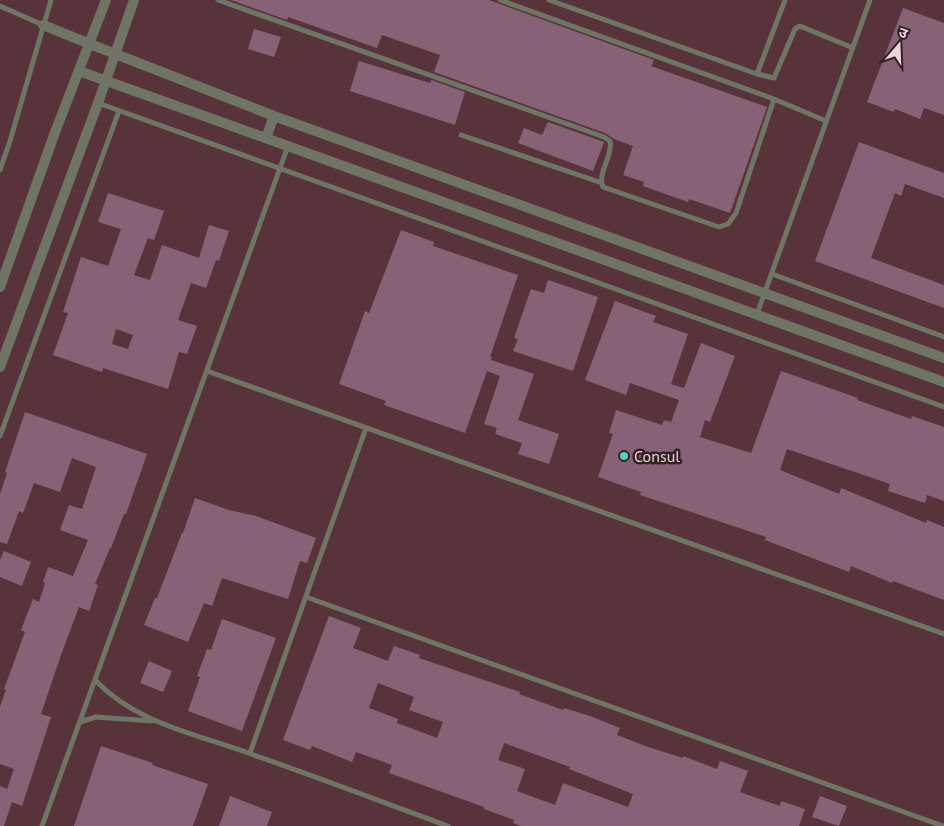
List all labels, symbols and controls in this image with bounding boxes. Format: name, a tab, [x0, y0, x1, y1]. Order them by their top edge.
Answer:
north arrow	[874, 20, 924, 70]
text: उ	[896, 23, 911, 43]
place label: Consul	[634, 446, 680, 466]
marker: Consul	[618, 450, 630, 462]

